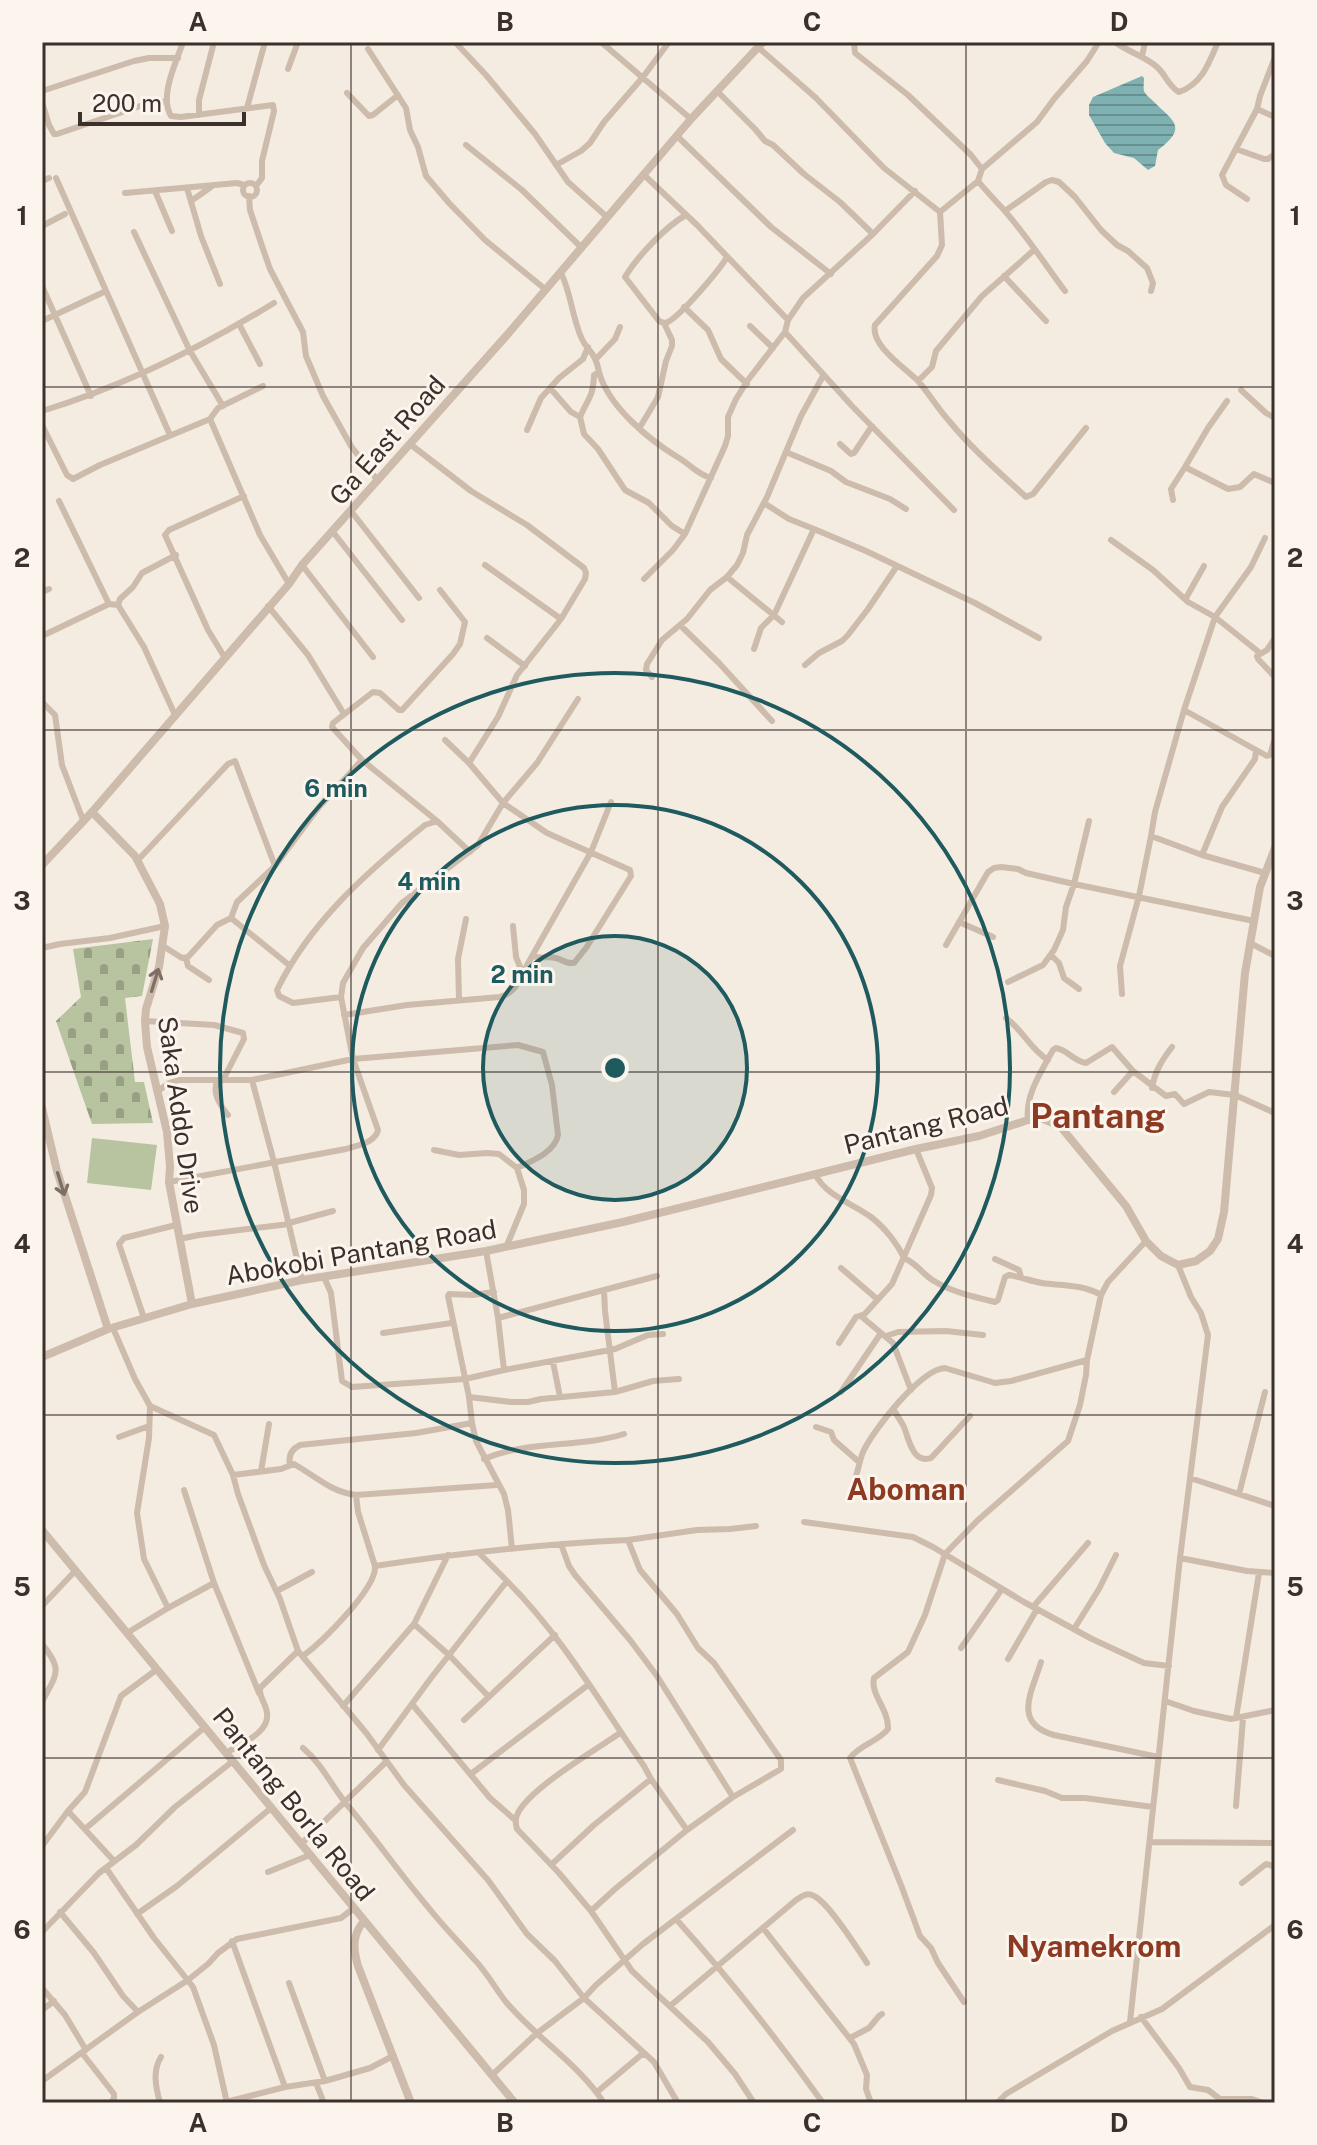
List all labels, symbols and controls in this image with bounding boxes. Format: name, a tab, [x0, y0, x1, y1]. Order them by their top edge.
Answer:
text: A	[189, 6, 208, 37]
text: B	[496, 6, 514, 37]
text: C	[803, 6, 821, 37]
text: D	[1110, 6, 1128, 37]
scale bar	[80, 76, 244, 126]
text: 200 m	[92, 89, 162, 117]
text: 1	[16, 200, 28, 231]
text: 1	[1289, 200, 1301, 231]
street label: Ga East Road	[323, 369, 451, 511]
text: 2	[14, 542, 30, 573]
text: 2	[1287, 542, 1303, 573]
text: 6 min	[304, 774, 368, 802]
text: 4 min	[397, 867, 461, 895]
text: 3	[13, 885, 31, 916]
text: 3	[1286, 885, 1304, 916]
text: 2 min	[491, 960, 553, 988]
one-way arrow	[148, 968, 163, 994]
street label: Saka Addo Drive	[152, 1014, 210, 1216]
centre of rings	[601, 1054, 629, 1082]
street label: Pantang Road	[840, 1090, 1012, 1160]
district label: Pantang	[1030, 1096, 1166, 1136]
one-way arrow	[54, 1171, 69, 1197]
street label: Abokobi Pantang Road	[223, 1213, 499, 1291]
text: 4	[13, 1228, 31, 1259]
text: 4	[1286, 1228, 1304, 1259]
district label: Aboman	[847, 1471, 965, 1507]
text: 5	[13, 1571, 31, 1602]
text: 5	[1286, 1571, 1304, 1602]
street label: Pantang Borla Road	[207, 1701, 381, 1907]
text: 6	[13, 1914, 31, 1945]
text: 6	[1286, 1914, 1304, 1945]
district label: Nyamekrom	[1007, 1928, 1181, 1964]
text: A	[189, 2107, 208, 2138]
text: B	[496, 2107, 514, 2138]
text: C	[803, 2107, 821, 2138]
text: D	[1110, 2107, 1128, 2138]

